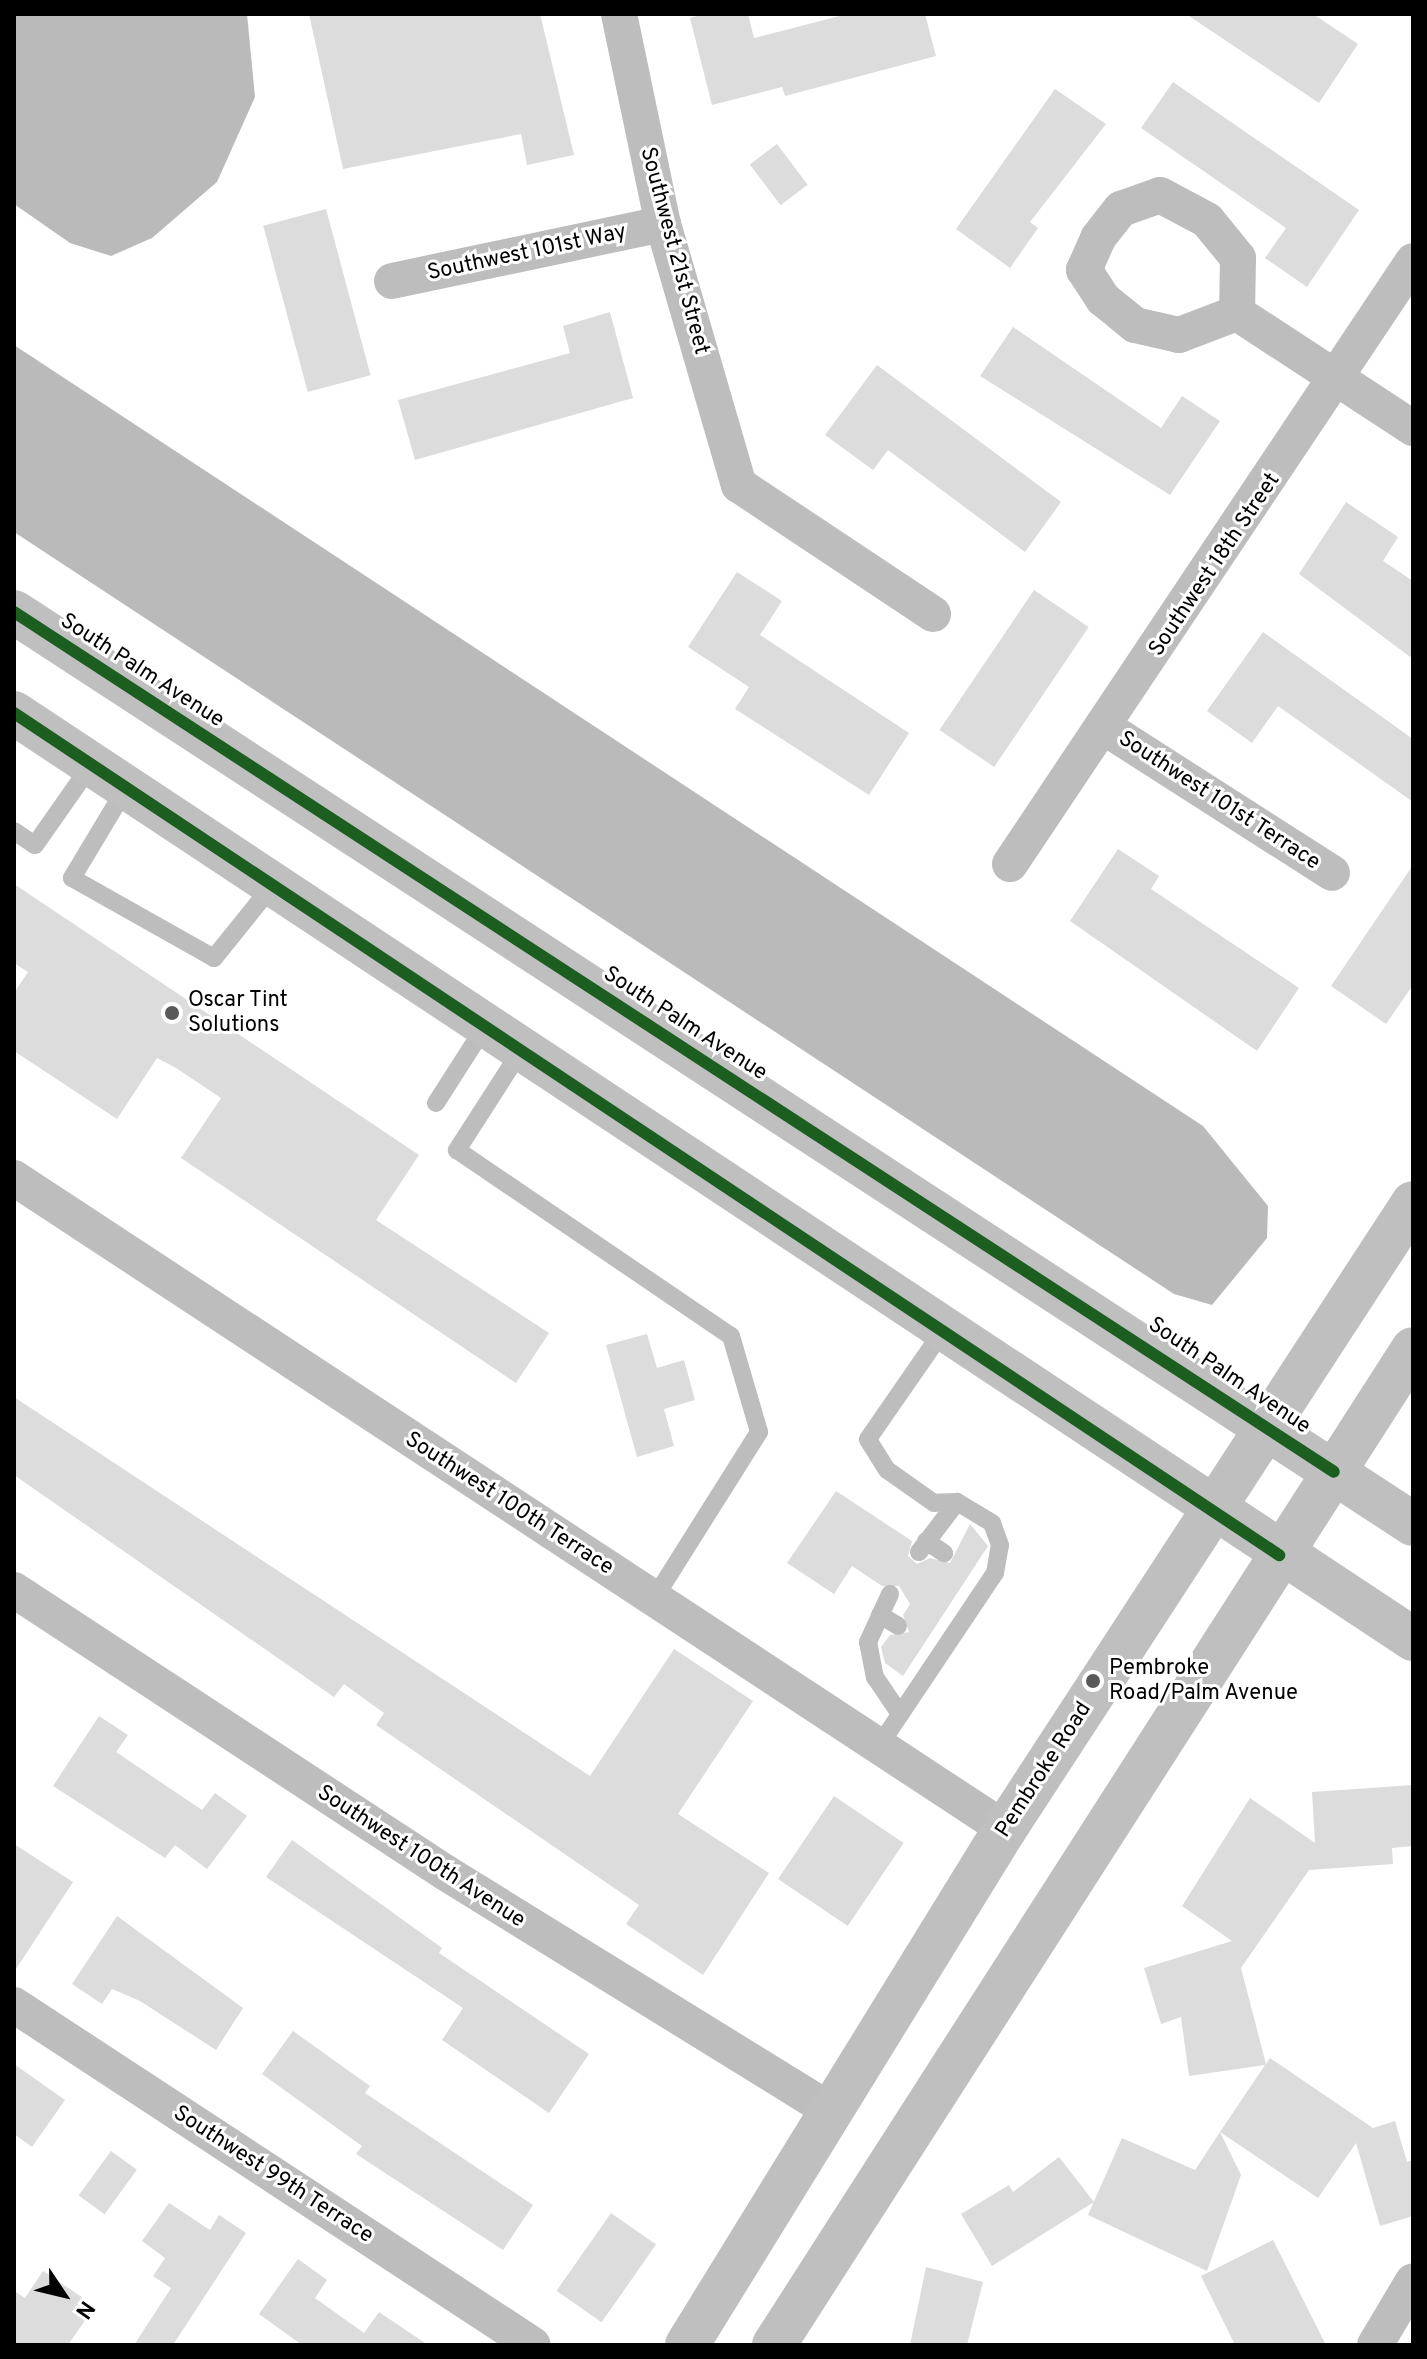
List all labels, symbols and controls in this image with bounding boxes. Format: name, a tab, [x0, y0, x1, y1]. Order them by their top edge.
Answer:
street label: Southwest 21st Street	[634, 144, 714, 358]
street label: Southwest 101st Way	[425, 219, 629, 287]
street label: Southwest 18th Street	[1144, 468, 1286, 662]
street label: South Palm Avenue	[55, 608, 229, 734]
street label: Southwest 101st Terrace	[1113, 726, 1325, 876]
street label: South Palm Avenue	[598, 961, 772, 1087]
place label: Oscar Tint Solutions	[188, 987, 289, 1038]
marker: Oscar Tint Solutions	[163, 1004, 181, 1022]
street label: South Palm Avenue	[1142, 1312, 1316, 1440]
street label: Southwest 100th Terrace	[399, 1426, 619, 1582]
place label: Pembroke Road/Palm Avenue	[1109, 1655, 1299, 1706]
marker: Pembroke Road/Palm Avenue	[1084, 1672, 1102, 1690]
street label: Pembroke Road	[990, 1697, 1098, 1843]
street label: Southwest 100th Avenue	[312, 1780, 530, 1934]
street label: Southwest 99th Terrace	[168, 2100, 378, 2250]
north arrow	[24, 2255, 104, 2335]
text: N	[68, 2295, 100, 2323]

